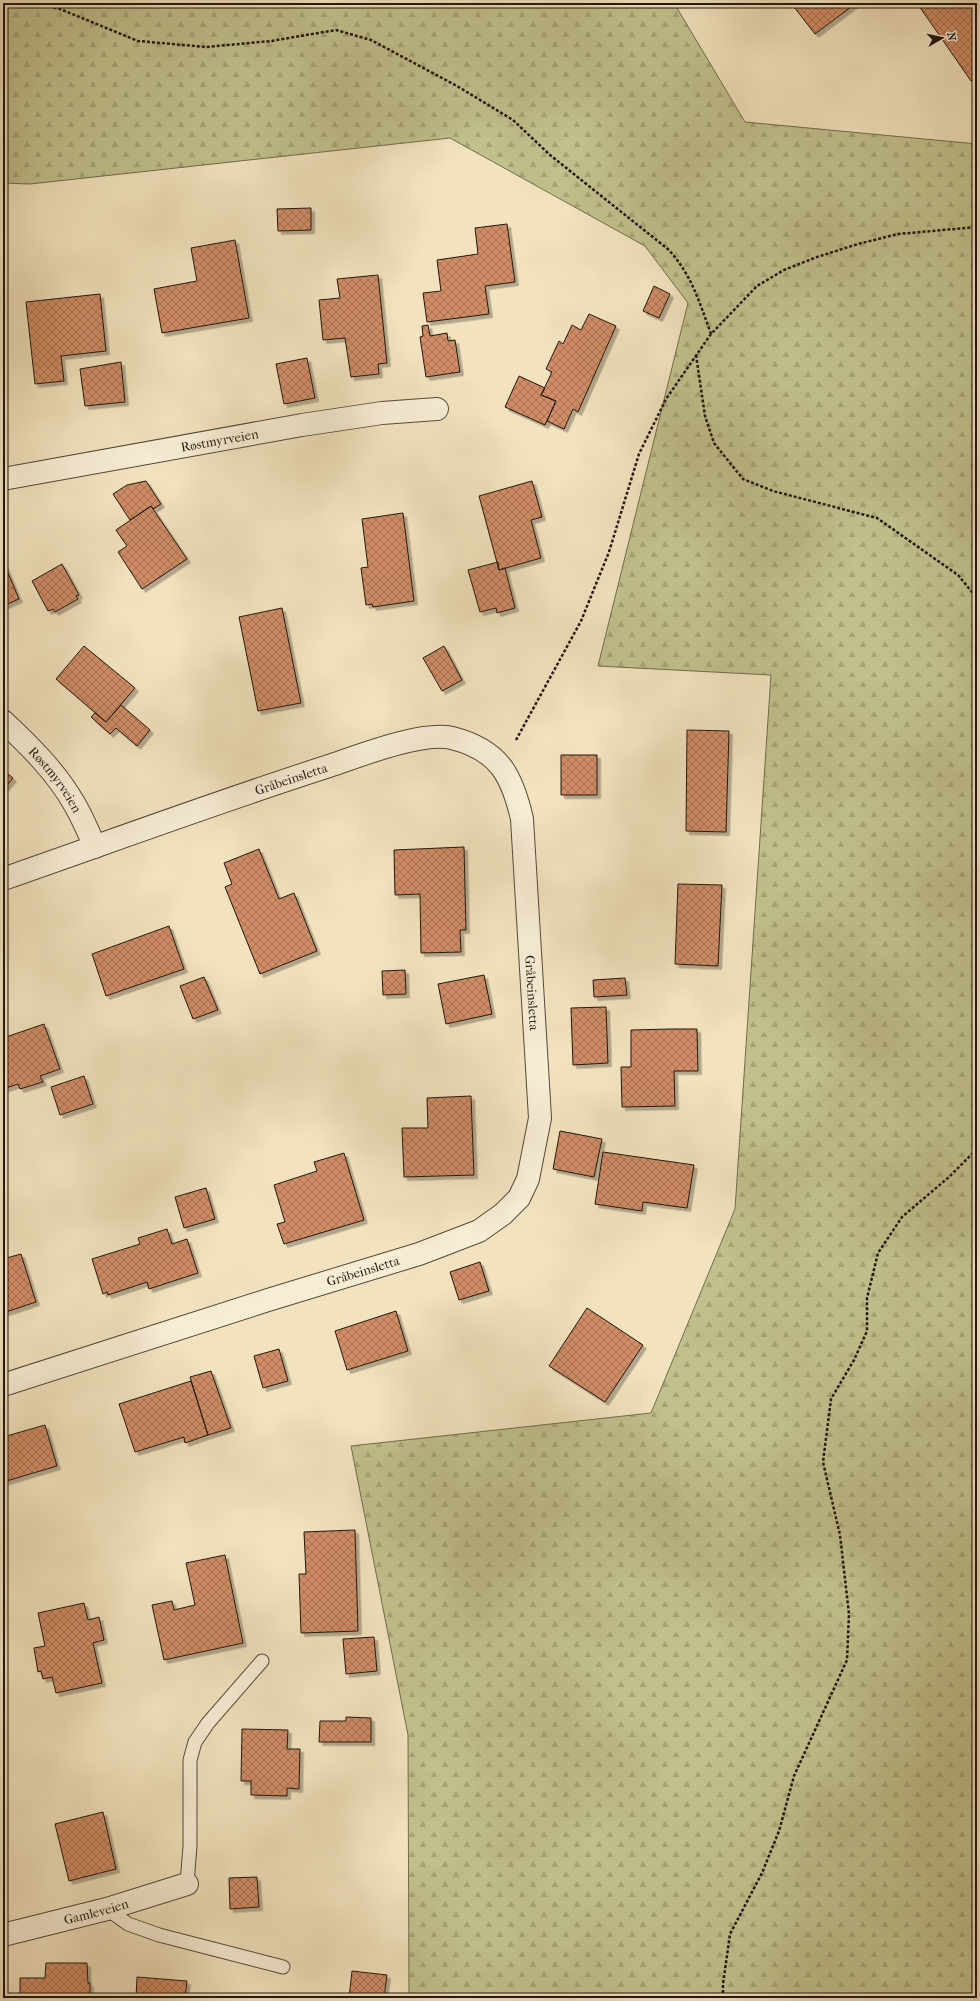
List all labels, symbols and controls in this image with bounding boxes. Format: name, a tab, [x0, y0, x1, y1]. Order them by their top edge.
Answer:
north arrow	[922, 18, 962, 58]
text: N	[944, 31, 959, 42]
street label: Røstmyrveien	[179, 425, 260, 454]
street label: Røstmyrveien	[26, 743, 85, 815]
street label: Gråbeinsletta	[253, 759, 330, 798]
street label: Gråbeinsletta	[523, 955, 542, 1032]
street label: Gråbeinsletta	[325, 1253, 402, 1289]
street label: Gamleveien	[62, 1895, 131, 1927]

